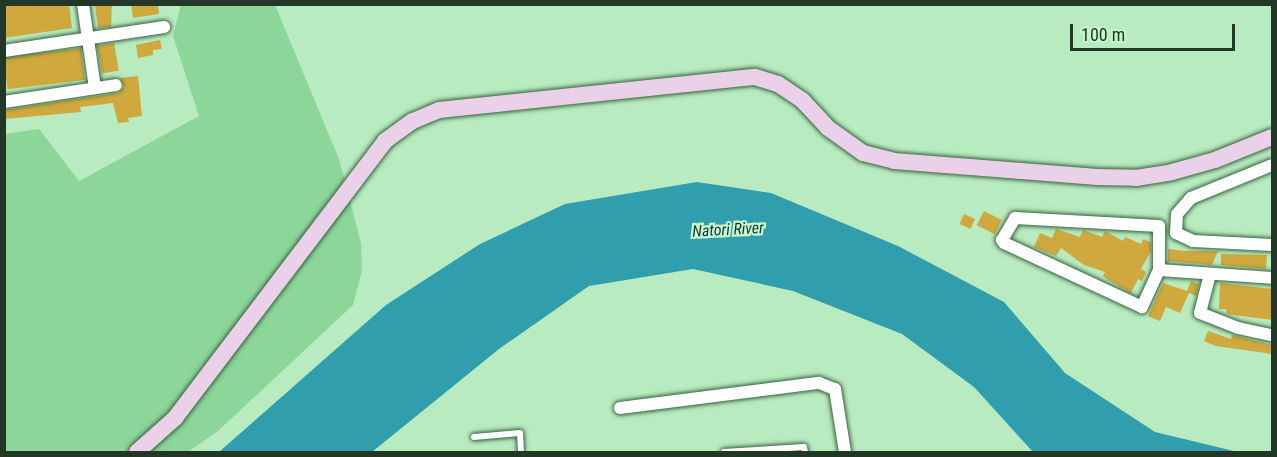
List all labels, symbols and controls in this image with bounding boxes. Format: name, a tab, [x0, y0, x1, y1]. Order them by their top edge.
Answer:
scale bar	[1073, 12, 1238, 50]
text: 100 m	[1081, 24, 1125, 45]
water label: Natori River	[692, 219, 764, 241]

